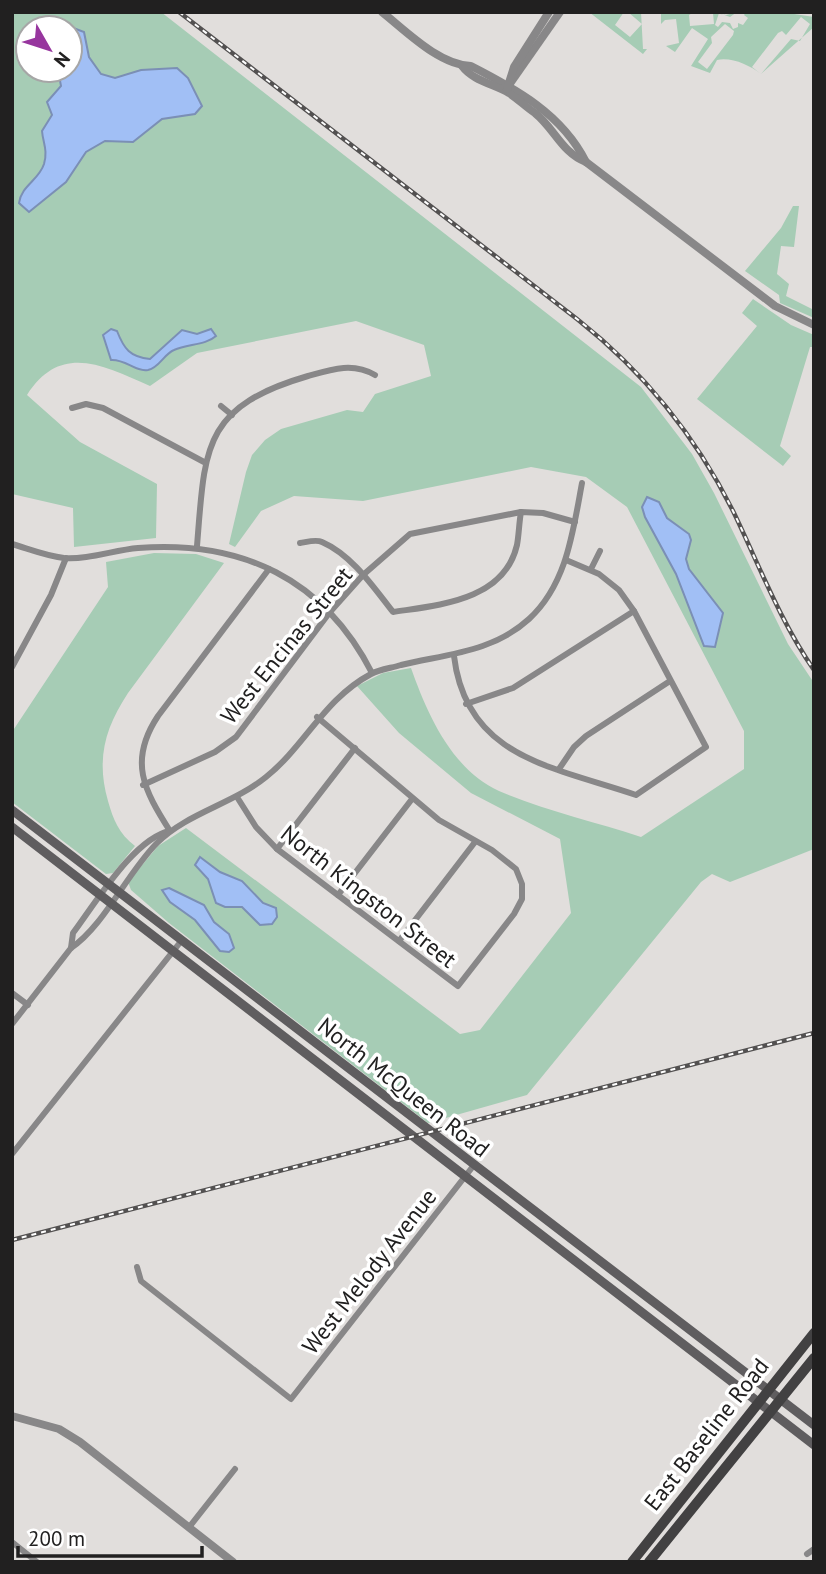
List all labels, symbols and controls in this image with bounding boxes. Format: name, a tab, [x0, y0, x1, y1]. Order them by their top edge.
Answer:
north arrow	[14, 14, 84, 84]
text: N	[49, 47, 75, 72]
street label: West Encinas Street	[214, 561, 358, 729]
street label: North Kingston Street	[275, 818, 463, 974]
street label: North McQueen Road	[312, 1011, 496, 1163]
street label: West Melody Avenue	[295, 1183, 443, 1359]
street label: East Baseline Road	[637, 1352, 775, 1516]
scale bar	[18, 1514, 201, 1558]
text: 200 m	[28, 1525, 85, 1552]

